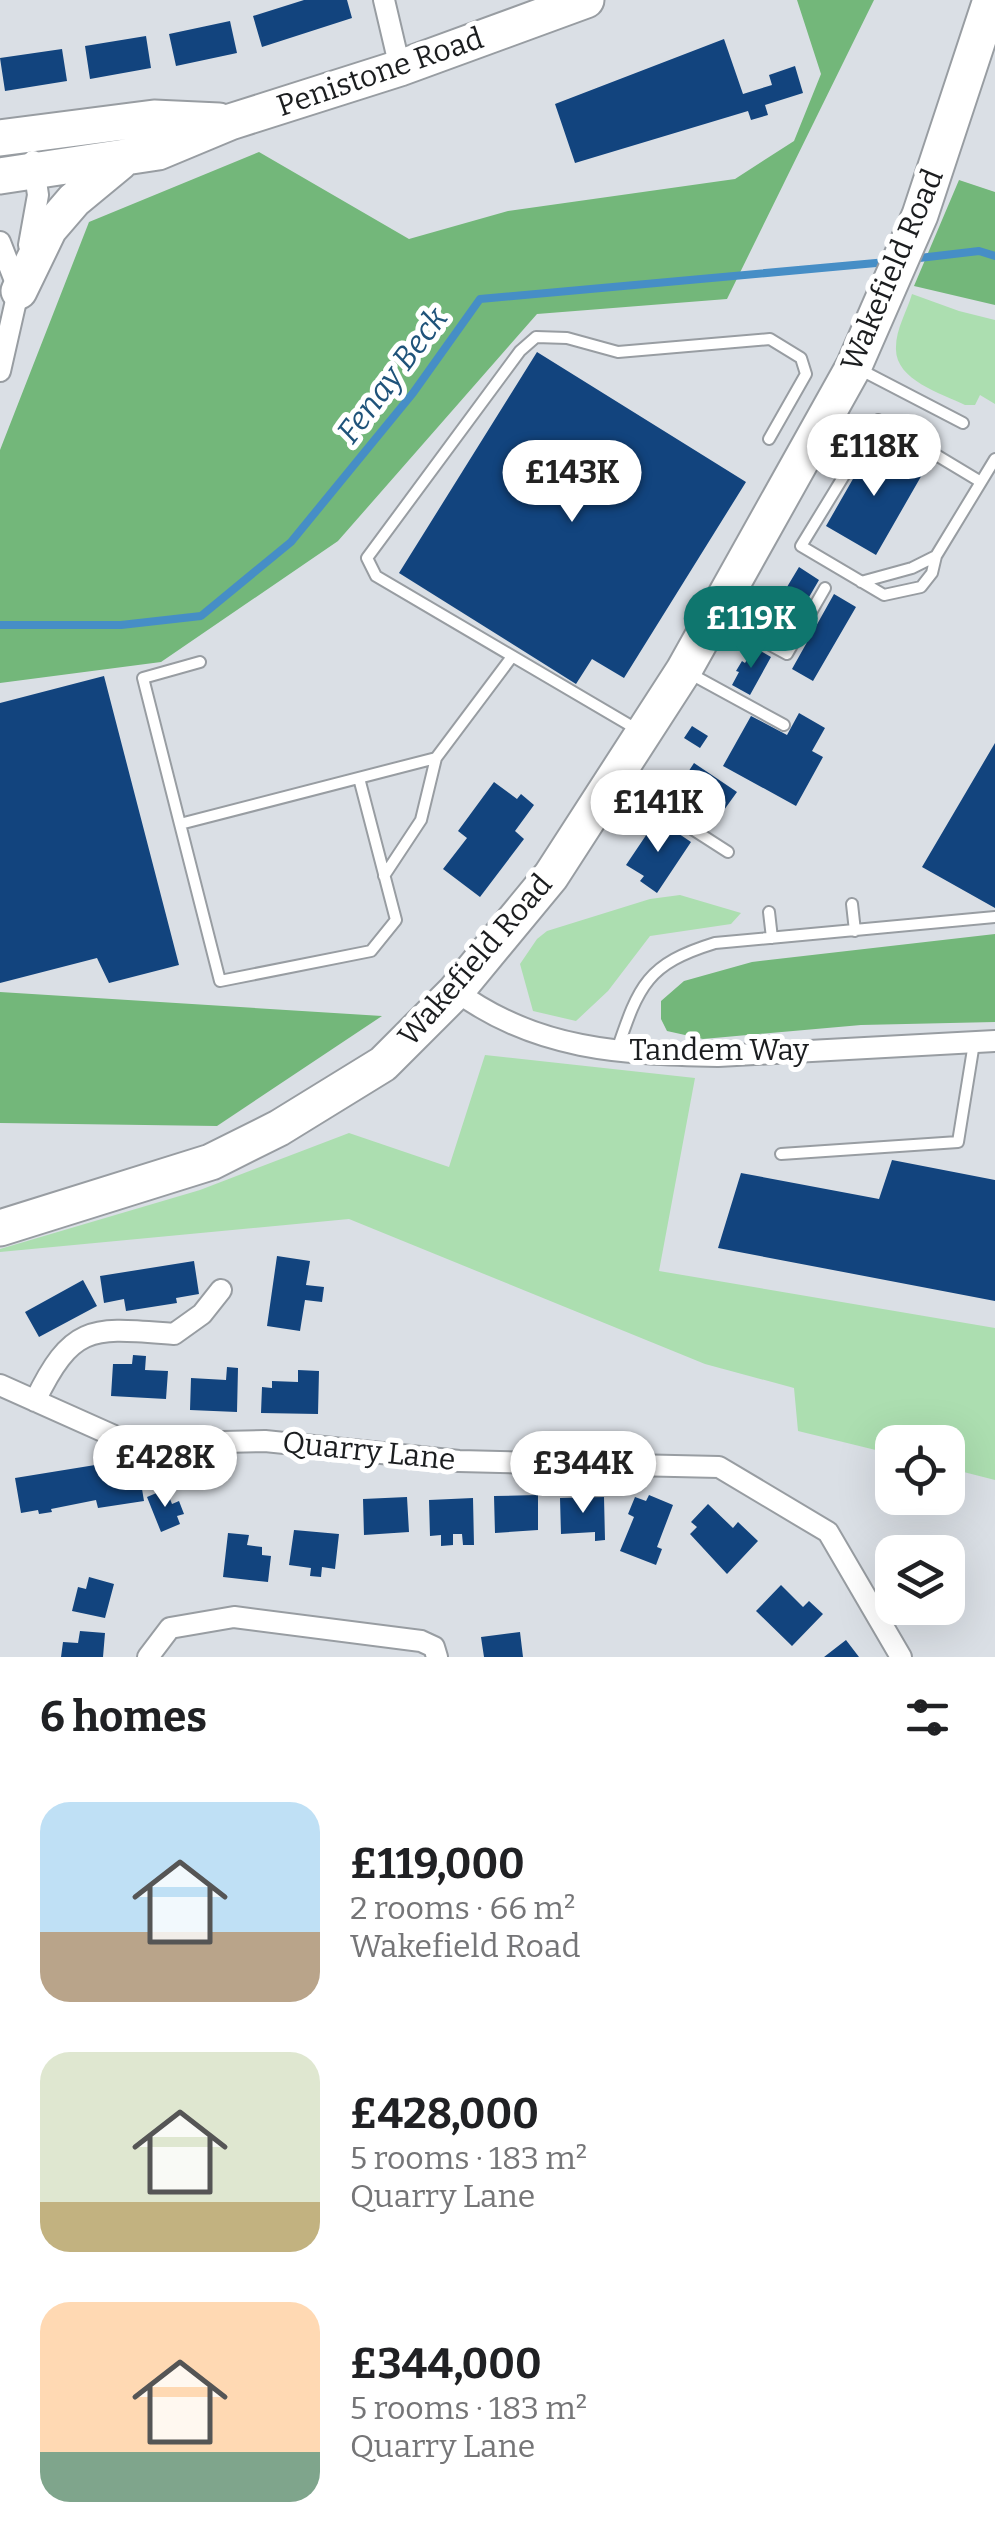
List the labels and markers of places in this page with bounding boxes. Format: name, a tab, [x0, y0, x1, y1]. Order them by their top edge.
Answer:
pin: £118K	[804, 414, 944, 499]
pin: £143K	[502, 440, 642, 525]
pin: £119K	[681, 586, 821, 671]
pin: £141K	[588, 770, 728, 855]
pin: £428K	[95, 1425, 235, 1510]
pin: £344K	[513, 1431, 653, 1516]

